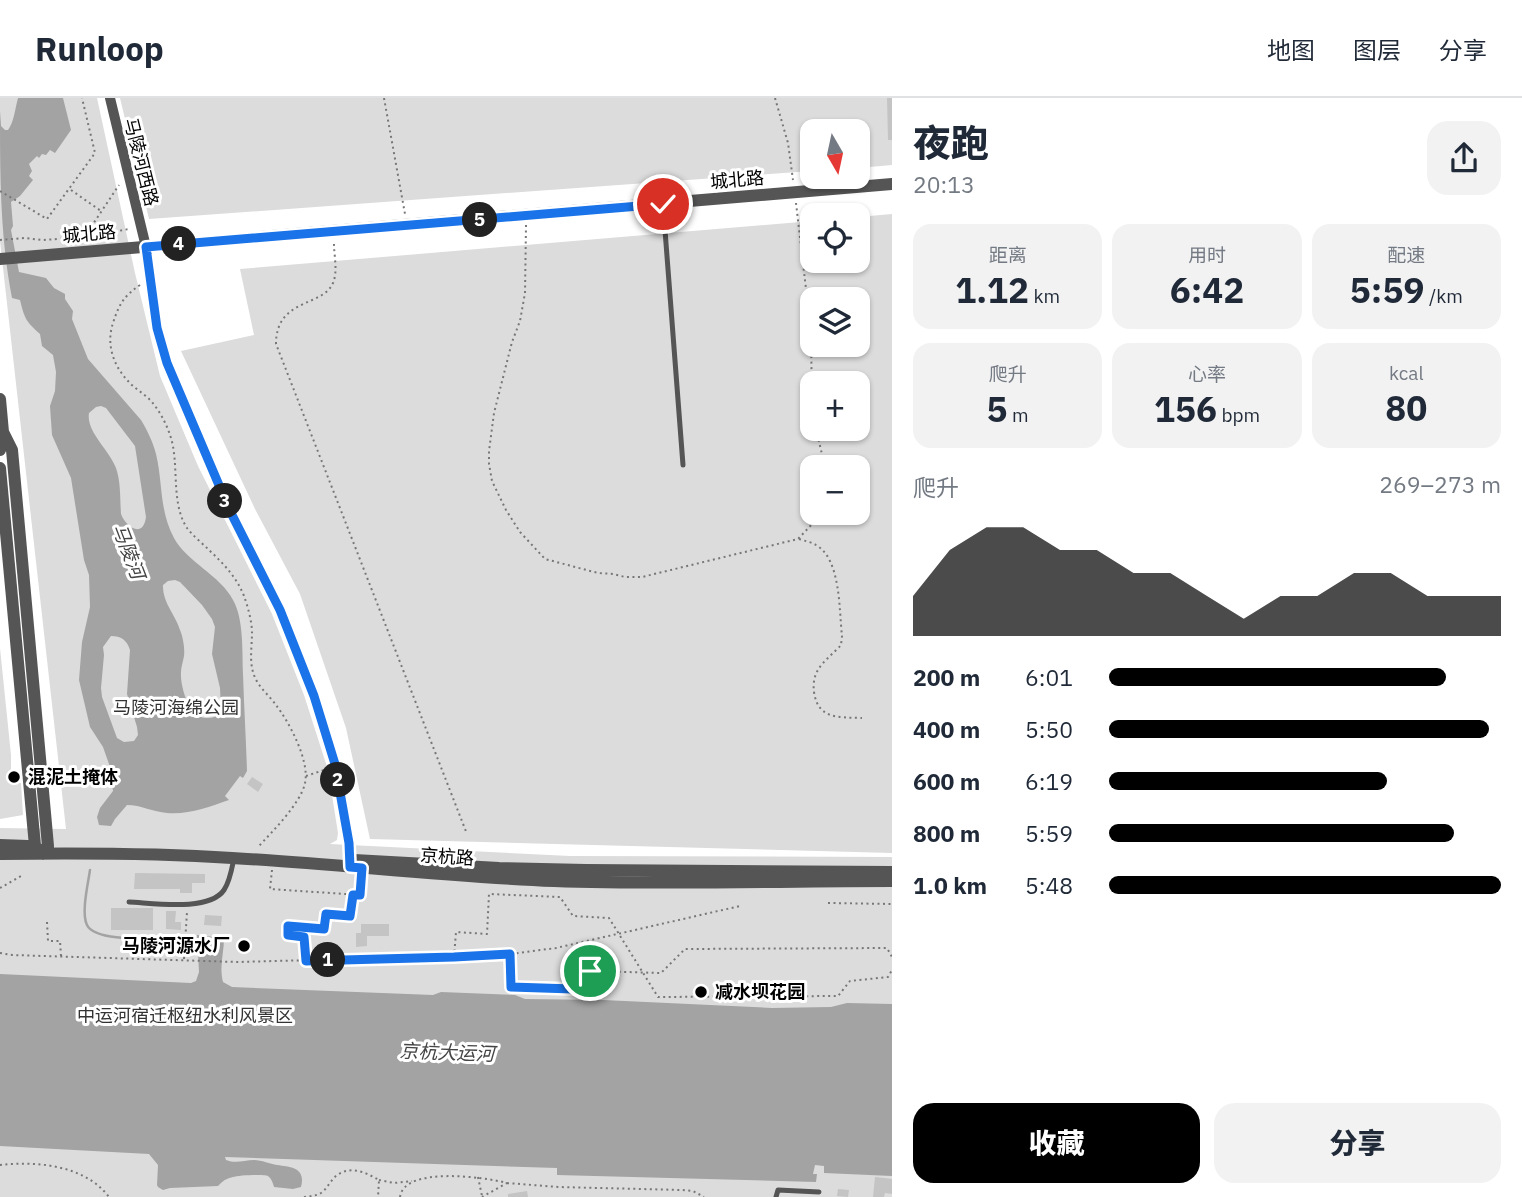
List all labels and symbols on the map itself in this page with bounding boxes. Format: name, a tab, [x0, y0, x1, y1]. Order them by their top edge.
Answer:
street label: 马陵河西路	[119, 115, 164, 208]
north arrow	[800, 119, 870, 189]
street label: 城北路	[709, 166, 765, 193]
pin	[633, 174, 693, 234]
pin: 5	[462, 202, 498, 238]
street label: 城北路	[61, 220, 117, 247]
pin: 4	[162, 226, 196, 262]
pin: 3	[208, 484, 243, 518]
water label: 马陵河	[108, 520, 152, 586]
park label: 马陵河海绵公园	[113, 696, 239, 719]
pin: 2	[320, 762, 356, 798]
place label: 混泥土掩体	[28, 765, 118, 788]
marker: 混泥土掩体	[6, 769, 22, 785]
street label: 京杭路	[419, 843, 475, 870]
place label: 马陵河源水厂	[122, 934, 230, 957]
marker: 马陵河源水厂	[236, 938, 252, 954]
pin	[560, 941, 620, 1001]
pin: 1	[310, 942, 346, 978]
place label: 减水坝花园	[715, 980, 805, 1003]
marker: 减水坝花园	[693, 984, 709, 1000]
park label: 中运河宿迁枢纽水利风景区	[77, 1004, 293, 1027]
water label: 京杭大运河	[399, 1038, 499, 1066]

